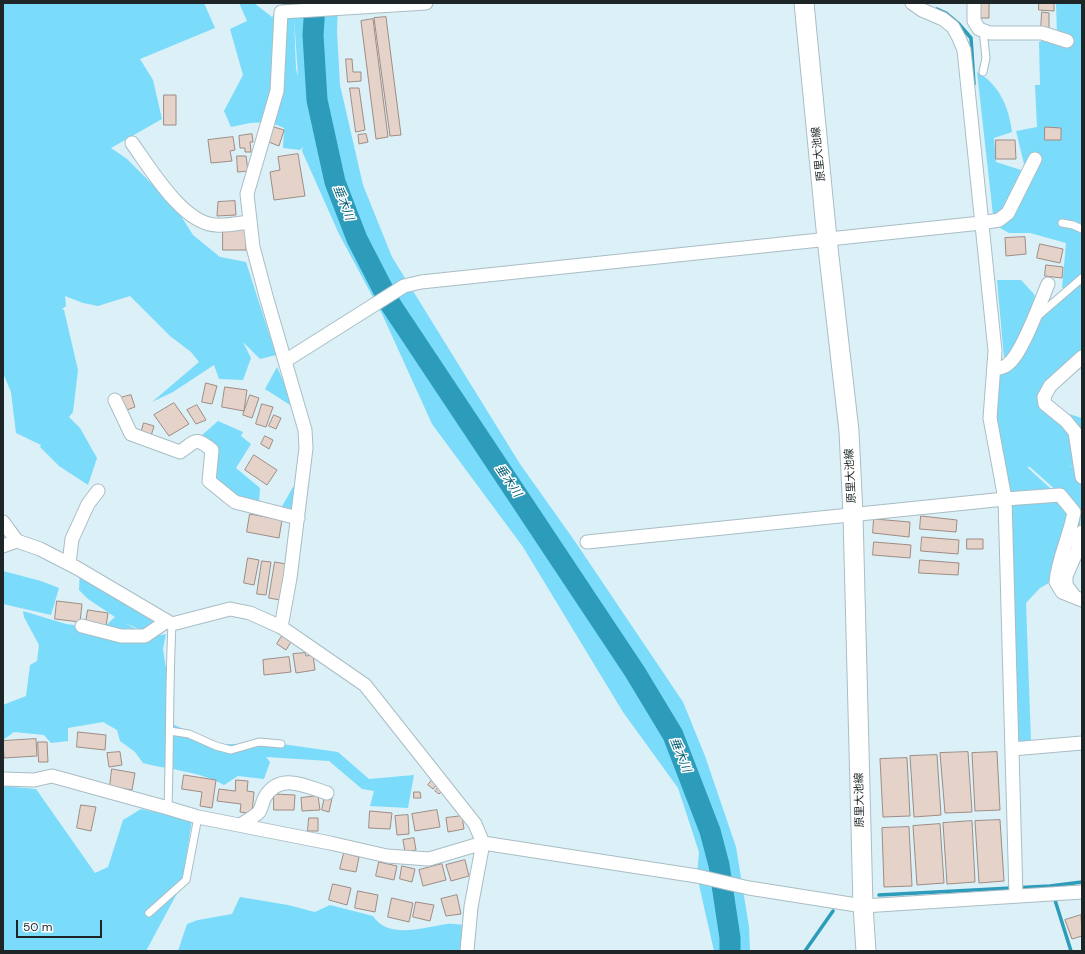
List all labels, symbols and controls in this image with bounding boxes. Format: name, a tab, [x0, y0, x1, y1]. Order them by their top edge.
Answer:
street label: 原里大池線	[810, 126, 828, 182]
water label: 垂木川	[330, 184, 356, 222]
street label: 原里大池線	[843, 448, 859, 504]
water label: 垂木川	[492, 462, 524, 500]
water label: 垂木川	[667, 736, 693, 774]
street label: 原里大池線	[853, 772, 867, 828]
scale bar	[18, 912, 104, 938]
text: 50 m	[23, 919, 52, 935]

